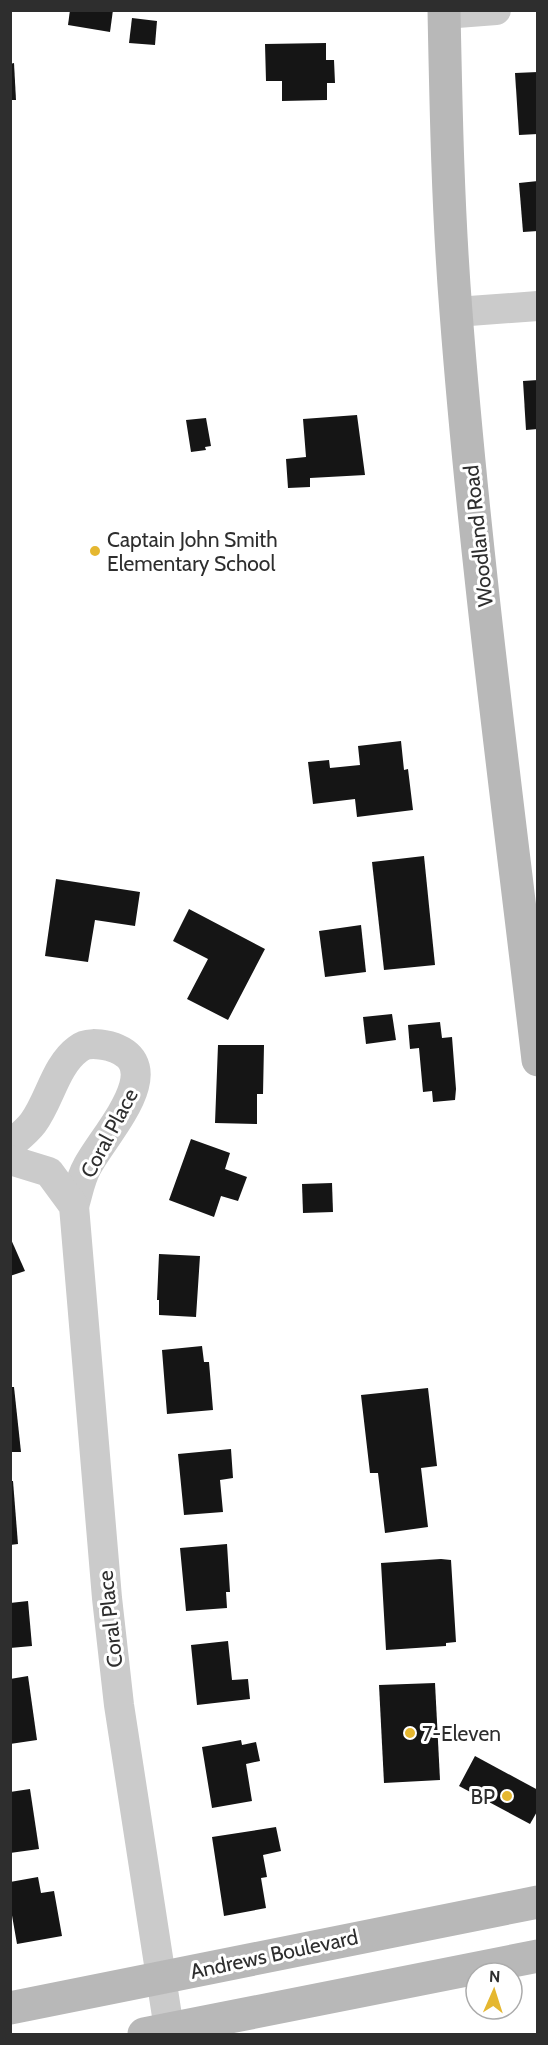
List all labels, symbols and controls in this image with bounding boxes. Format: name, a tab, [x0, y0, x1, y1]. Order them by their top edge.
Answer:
street label: Woodland Road	[458, 464, 498, 608]
place label: Captain John Smith Elementary School	[107, 527, 278, 576]
marker: Captain John Smith Elementary School	[88, 544, 102, 558]
street label: Coral Place	[75, 1084, 143, 1182]
street label: Coral Place	[92, 1569, 128, 1669]
place label: 7-Eleven	[422, 1721, 501, 1746]
marker: 7-Eleven	[403, 1726, 417, 1740]
place label: BP	[470, 1784, 495, 1809]
marker: BP	[500, 1789, 514, 1803]
street label: Andrews Boulevard	[188, 1924, 360, 1984]
north arrow	[464, 1961, 524, 2021]
text: N	[489, 1967, 501, 1986]

